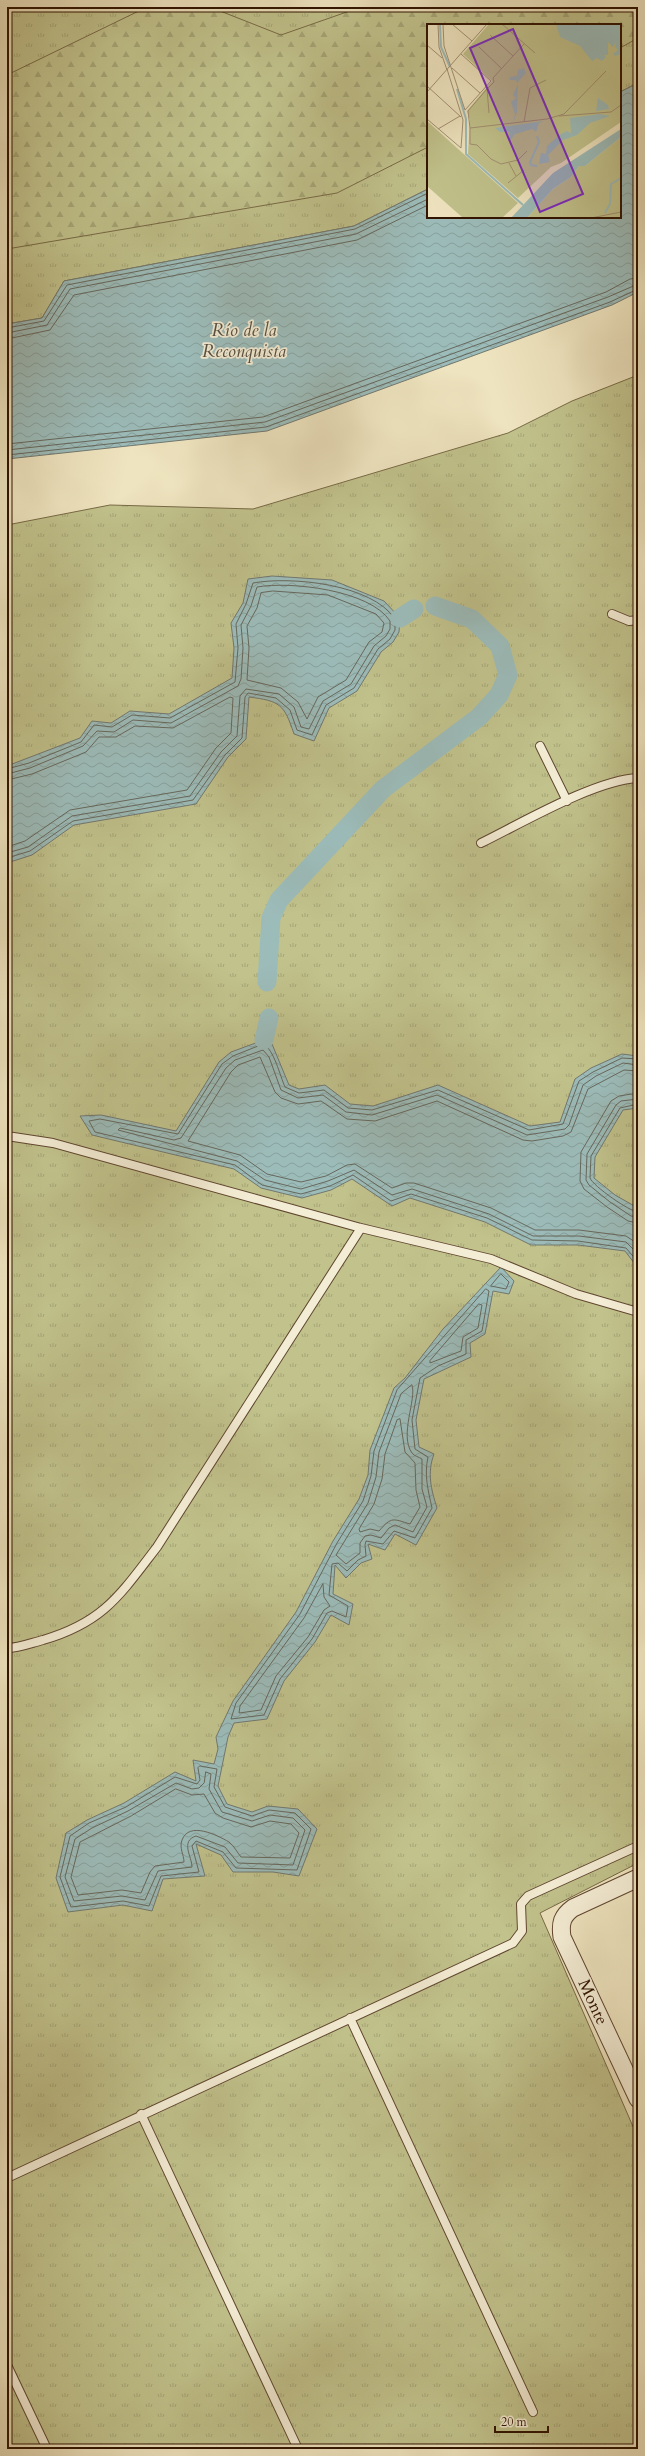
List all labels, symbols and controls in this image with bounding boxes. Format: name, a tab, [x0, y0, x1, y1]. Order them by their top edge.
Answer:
inset map	[427, 24, 621, 218]
water label: Río de la Reconquista	[202, 318, 286, 364]
street label: Monte	[572, 1975, 614, 2029]
scale bar	[495, 2408, 548, 2434]
text: 20 m	[501, 2414, 528, 2430]

